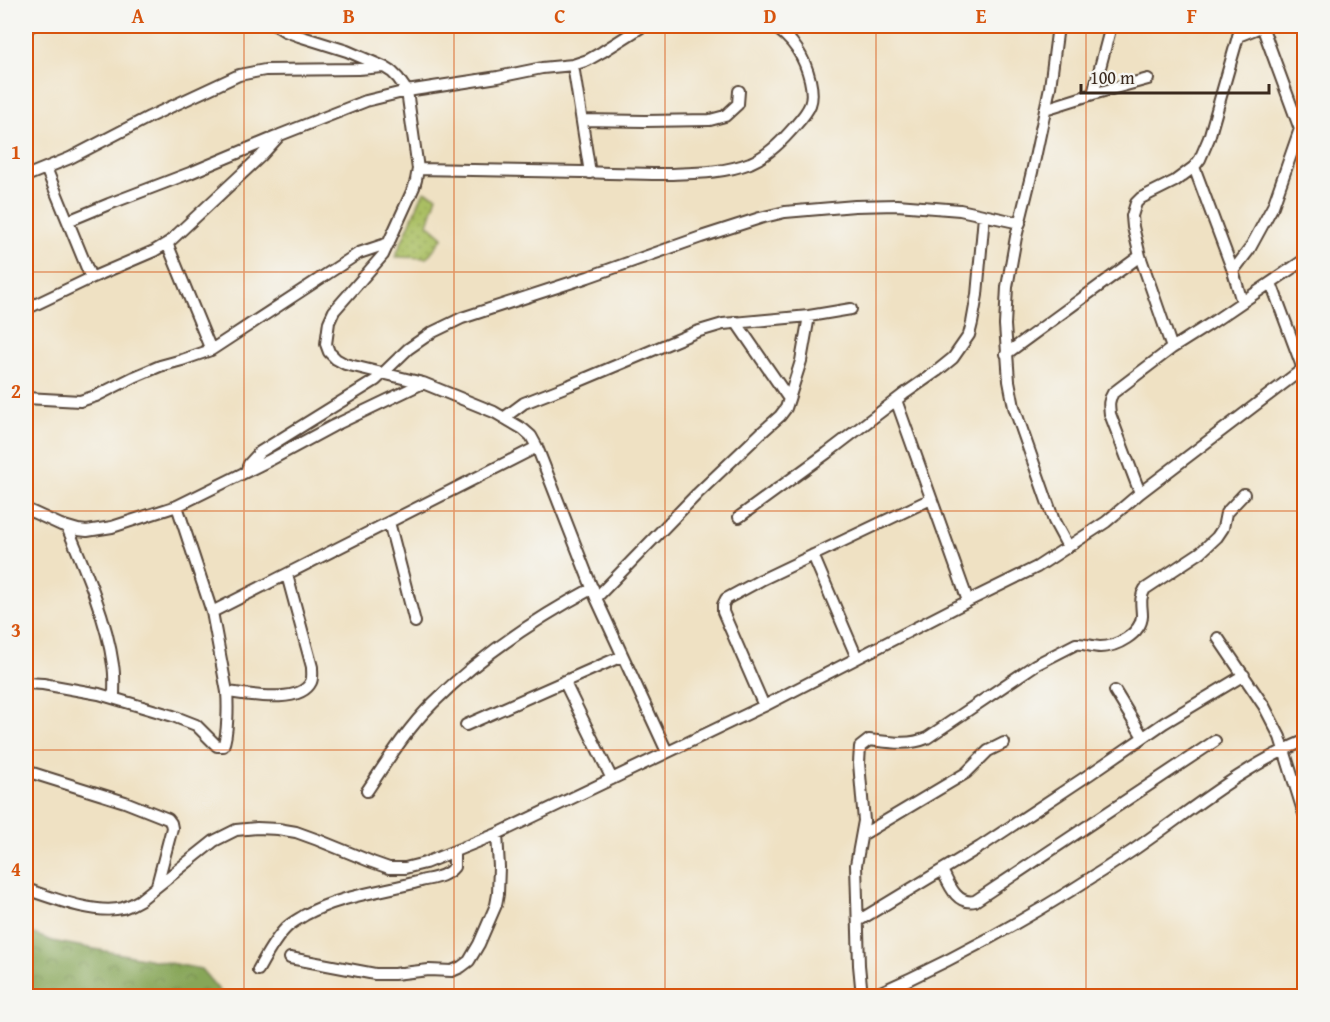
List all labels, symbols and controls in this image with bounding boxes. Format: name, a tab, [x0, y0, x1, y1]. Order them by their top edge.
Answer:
text: A	[132, 1, 145, 30]
text: B	[343, 1, 355, 30]
text: C	[554, 1, 566, 30]
text: D	[763, 1, 777, 30]
text: E	[976, 1, 987, 30]
text: F	[1187, 1, 1197, 30]
scale bar	[1081, 57, 1268, 95]
text: 100 m	[1090, 64, 1135, 91]
text: 1	[11, 137, 21, 166]
text: 2	[11, 376, 21, 405]
text: 3	[11, 615, 21, 644]
text: 4	[11, 854, 21, 883]

